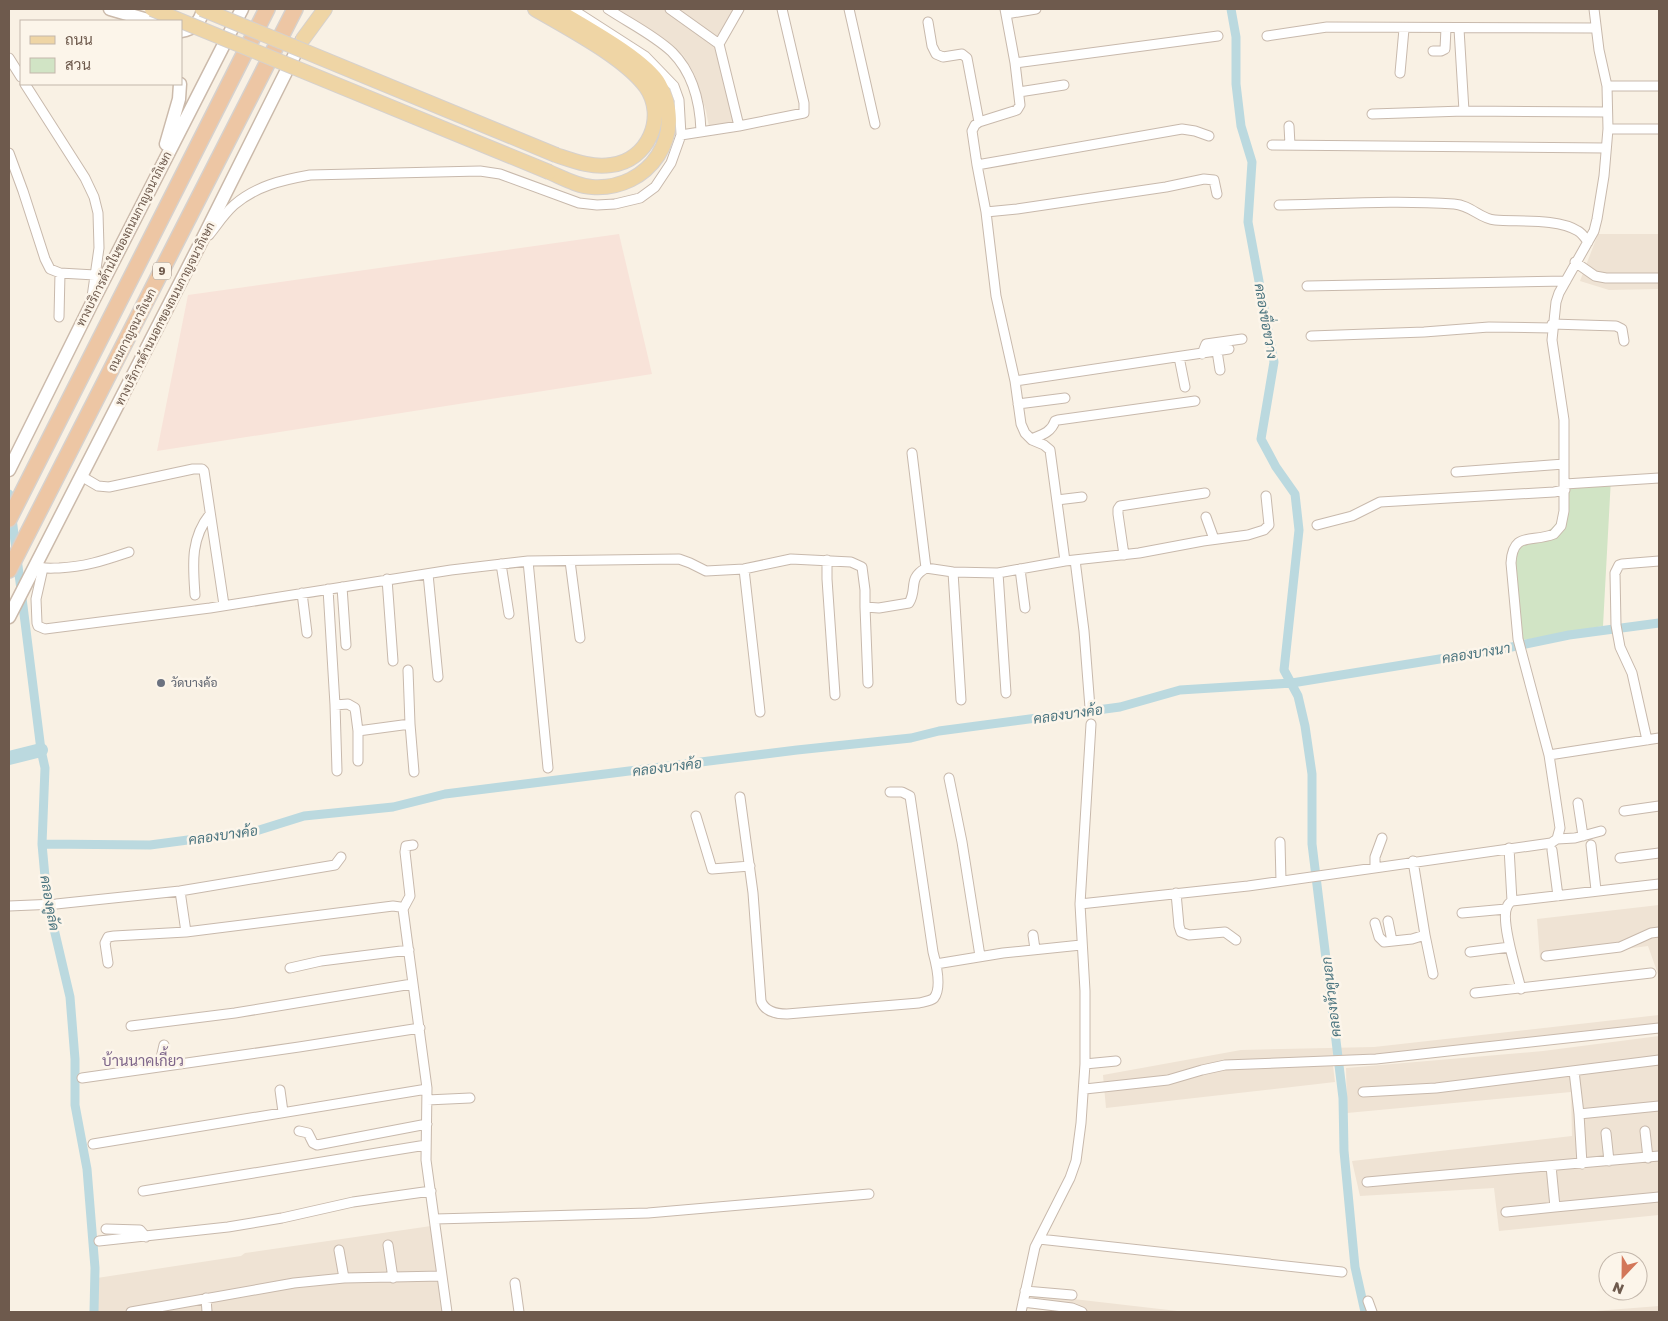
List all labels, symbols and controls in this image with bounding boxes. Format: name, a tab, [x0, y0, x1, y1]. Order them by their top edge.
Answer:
legend	[20, 20, 182, 85]
text: ถนน	[65, 30, 93, 48]
text: สวน	[65, 55, 91, 73]
street label: ทางบริการด้านในของถนนกาญจนาภิเษก	[73, 149, 175, 329]
street label: ทางบริการด้านนอกของถนนกาญจนาภิเษก	[112, 219, 218, 408]
road number: 9	[153, 262, 171, 280]
water label: คลองขื่อขวาง	[1251, 281, 1284, 360]
street label: ถนนกาญจนาภิเษก	[105, 286, 159, 374]
water label: คลองบางนา	[1441, 639, 1512, 666]
place label: วัดบางค้อ	[171, 675, 218, 690]
marker: วัดบางค้อ	[155, 677, 167, 689]
water label: คลองบางค้อ	[1032, 700, 1104, 727]
water label: คลองบางค้อ	[631, 754, 703, 779]
water label: คลองบางค้อ	[187, 821, 259, 848]
water label: คลองคูลัด	[35, 874, 64, 932]
water label: คลองหัวคูนอก	[1317, 956, 1346, 1038]
district label: บ้านนาคเกี้ยว	[102, 1046, 184, 1069]
north arrow	[1598, 1251, 1648, 1301]
text: N	[1610, 1279, 1626, 1298]

